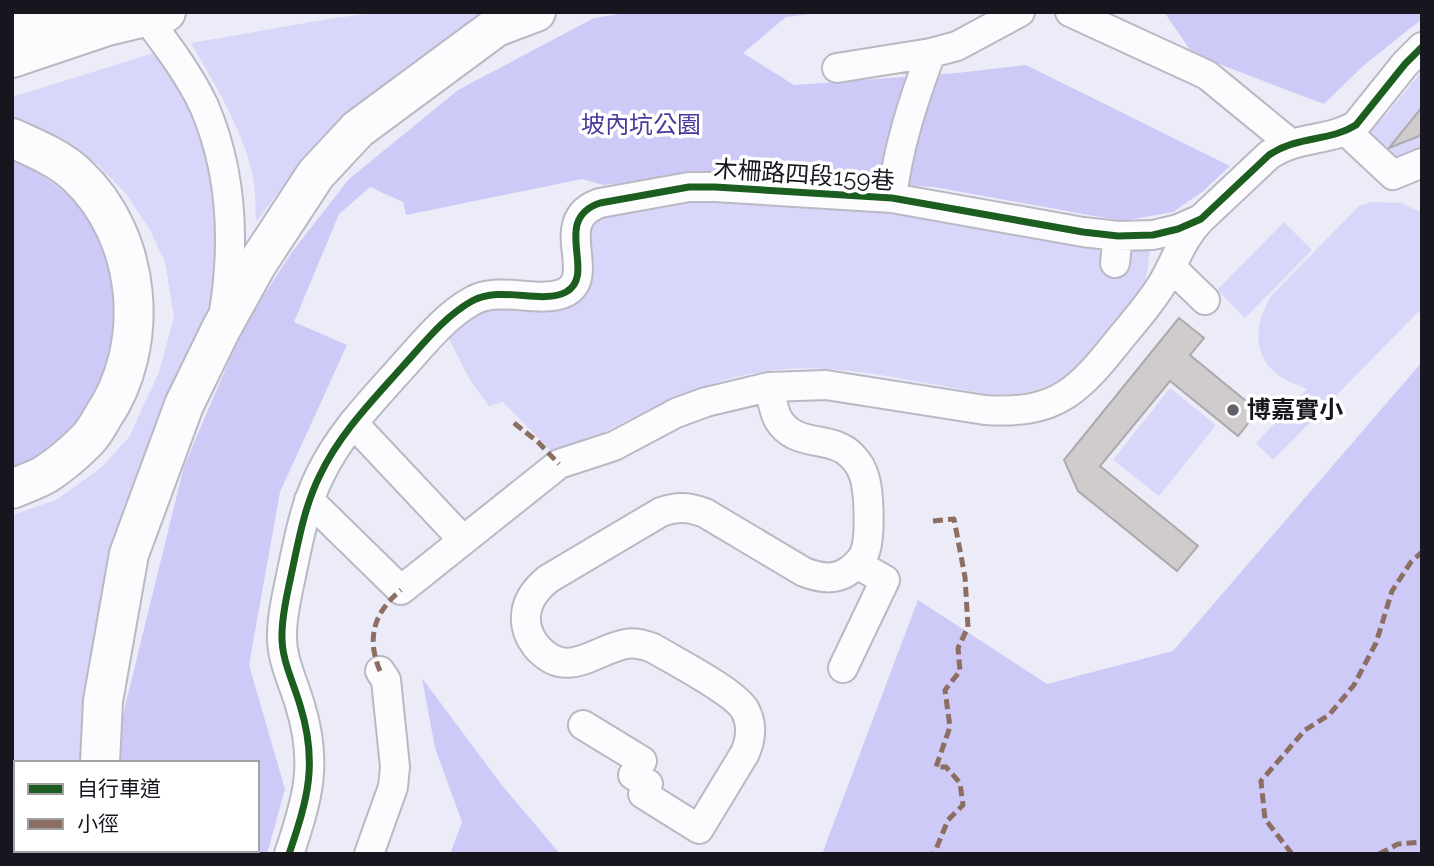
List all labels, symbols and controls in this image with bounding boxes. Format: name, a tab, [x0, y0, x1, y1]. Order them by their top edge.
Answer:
park label: 坡內坑公園	[581, 110, 701, 139]
street label: 木柵路四段159巷	[713, 154, 896, 195]
place label: 博嘉實小	[1247, 395, 1343, 424]
marker: 博嘉實小	[1225, 402, 1241, 418]
legend	[14, 761, 259, 852]
text: 自行車道	[77, 776, 161, 801]
text: 小徑	[77, 811, 119, 836]

